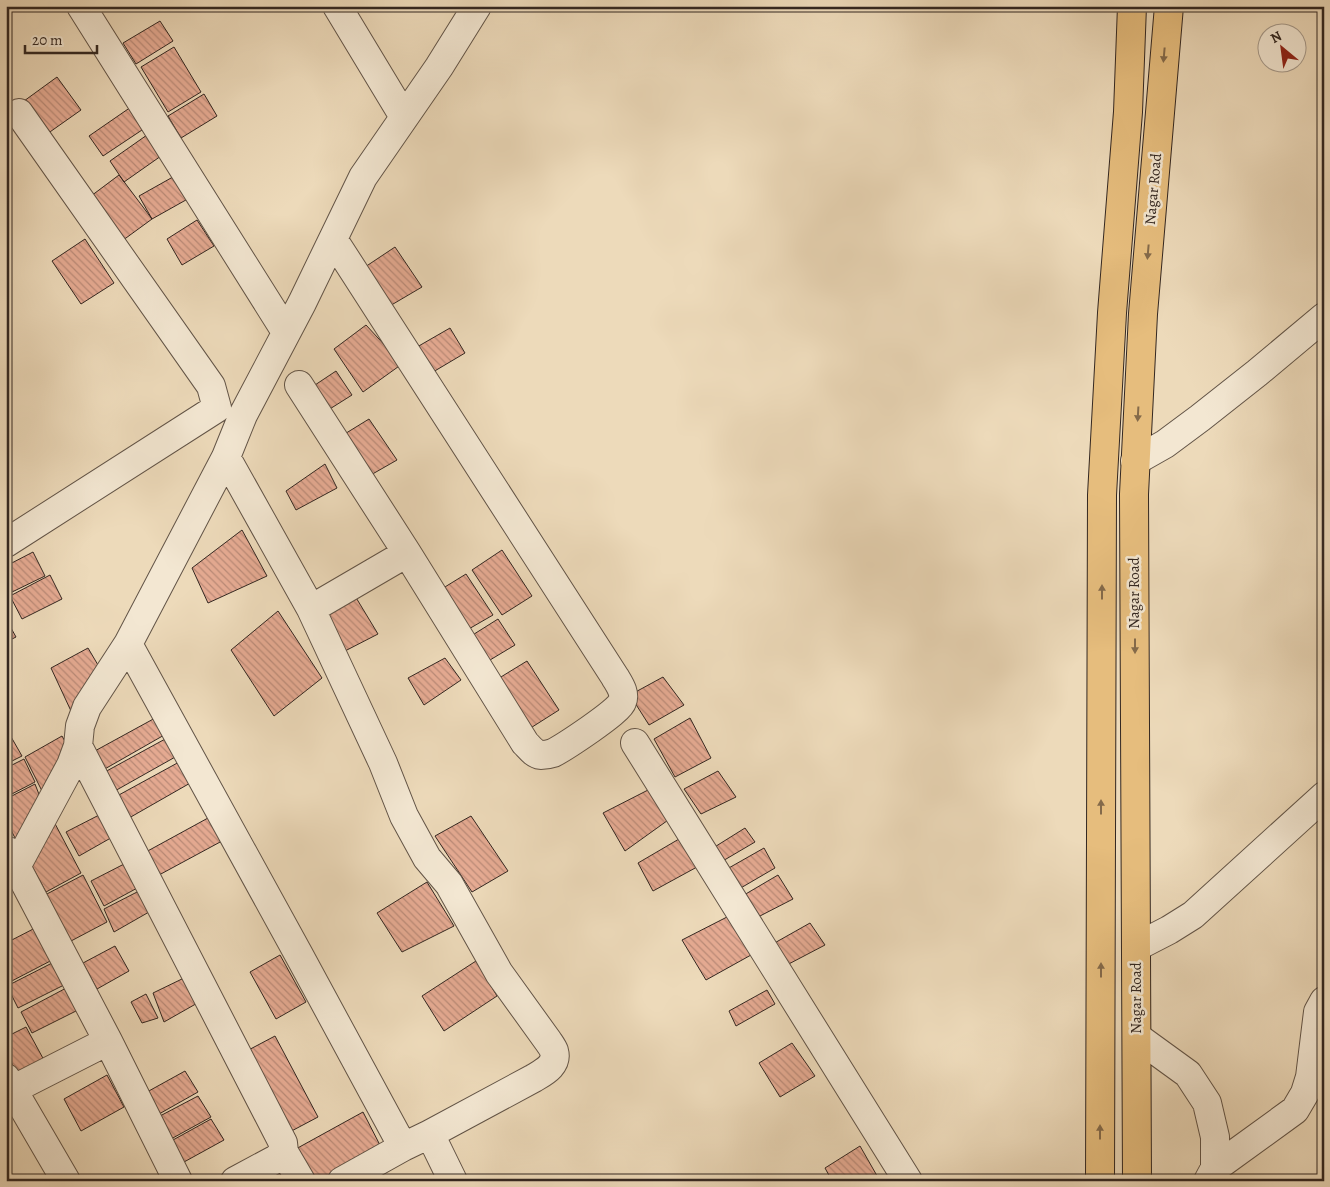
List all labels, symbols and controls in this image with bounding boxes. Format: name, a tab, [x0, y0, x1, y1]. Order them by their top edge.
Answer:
scale bar	[25, 22, 98, 54]
north arrow	[1258, 22, 1308, 72]
text: N	[1267, 26, 1285, 48]
text: 20 m	[32, 30, 63, 50]
one-way arrow	[1160, 47, 1168, 63]
street label: Nagar Road	[1140, 151, 1166, 226]
one-way arrow	[1144, 244, 1152, 260]
one-way arrow	[1133, 406, 1141, 422]
street label: Nagar Road	[1124, 556, 1144, 629]
one-way arrow	[1098, 584, 1106, 600]
one-way arrow	[1131, 638, 1139, 654]
one-way arrow	[1097, 799, 1105, 815]
one-way arrow	[1097, 961, 1105, 977]
street label: Nagar Road	[1126, 961, 1146, 1034]
one-way arrow	[1096, 1124, 1104, 1140]

